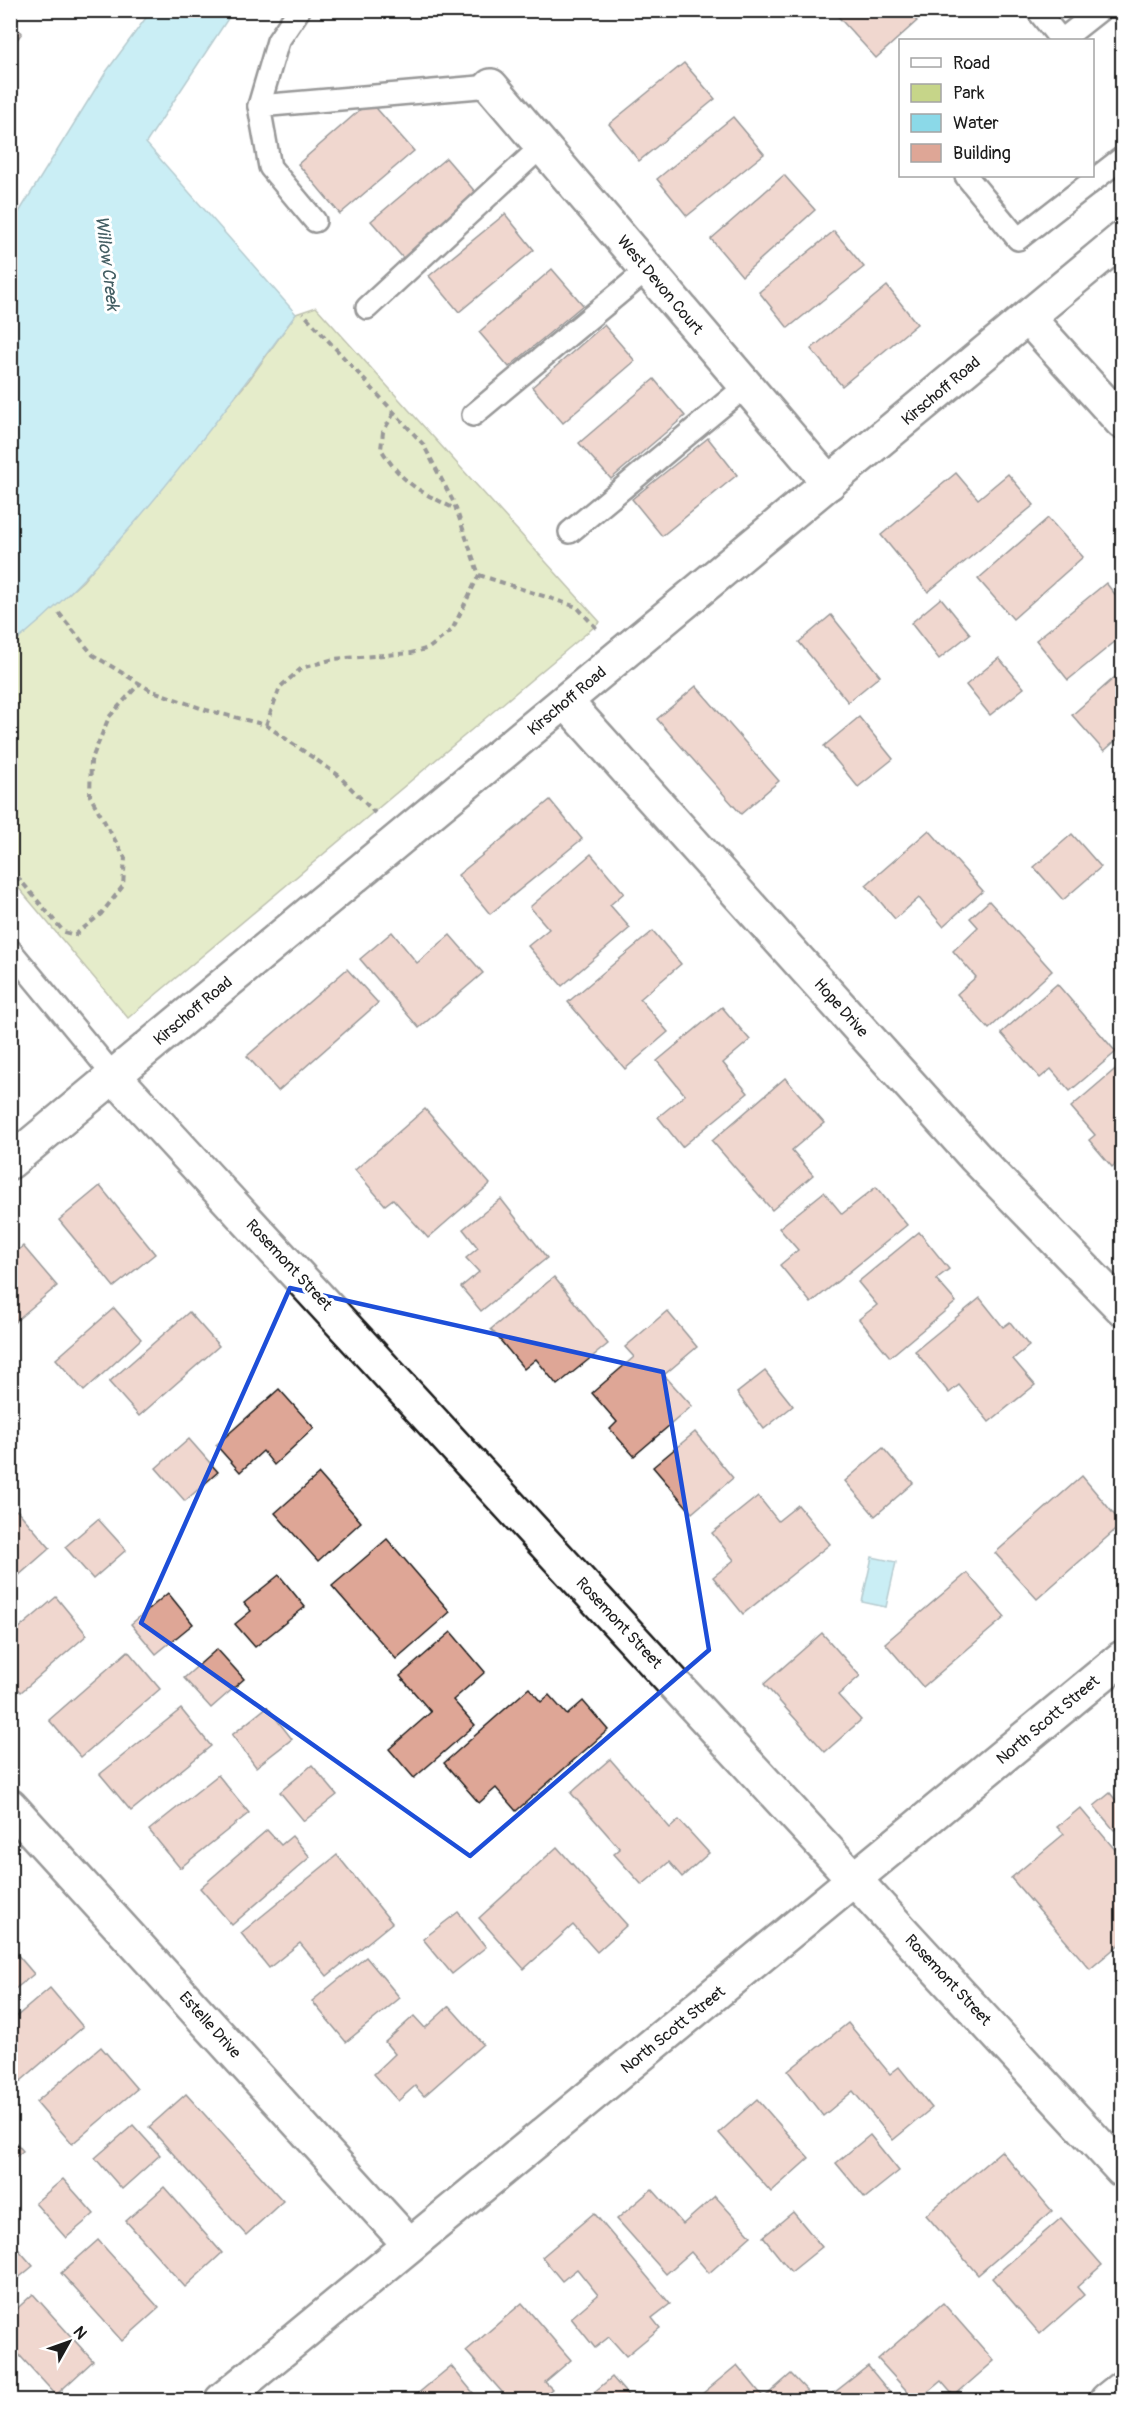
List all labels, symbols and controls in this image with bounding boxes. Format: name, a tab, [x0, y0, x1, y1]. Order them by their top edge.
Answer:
legend	[899, 39, 1094, 177]
text: Road	[953, 52, 990, 75]
text: Park	[953, 82, 985, 105]
text: Water	[953, 112, 999, 135]
text: Building	[953, 142, 1011, 165]
water label: Willow Creek	[90, 214, 124, 313]
street label: West Devon Court	[613, 231, 708, 339]
street label: Kirschoff Road	[898, 352, 984, 430]
street label: Kirschoff Road	[524, 662, 610, 740]
street label: Kirschoff Road	[150, 972, 236, 1050]
street label: Hope Drive	[809, 975, 873, 1042]
street label: Rosemont Street	[242, 1215, 337, 1315]
street label: Rosemont Street	[572, 1573, 667, 1673]
street label: North Scott Street	[992, 1671, 1104, 1769]
street label: Rosemont Street	[901, 1930, 996, 2030]
street label: North Scott Street	[617, 1981, 730, 2078]
street label: Estelle Drive	[175, 1987, 245, 2063]
north arrow	[39, 2312, 99, 2372]
text: N	[69, 2322, 91, 2344]

